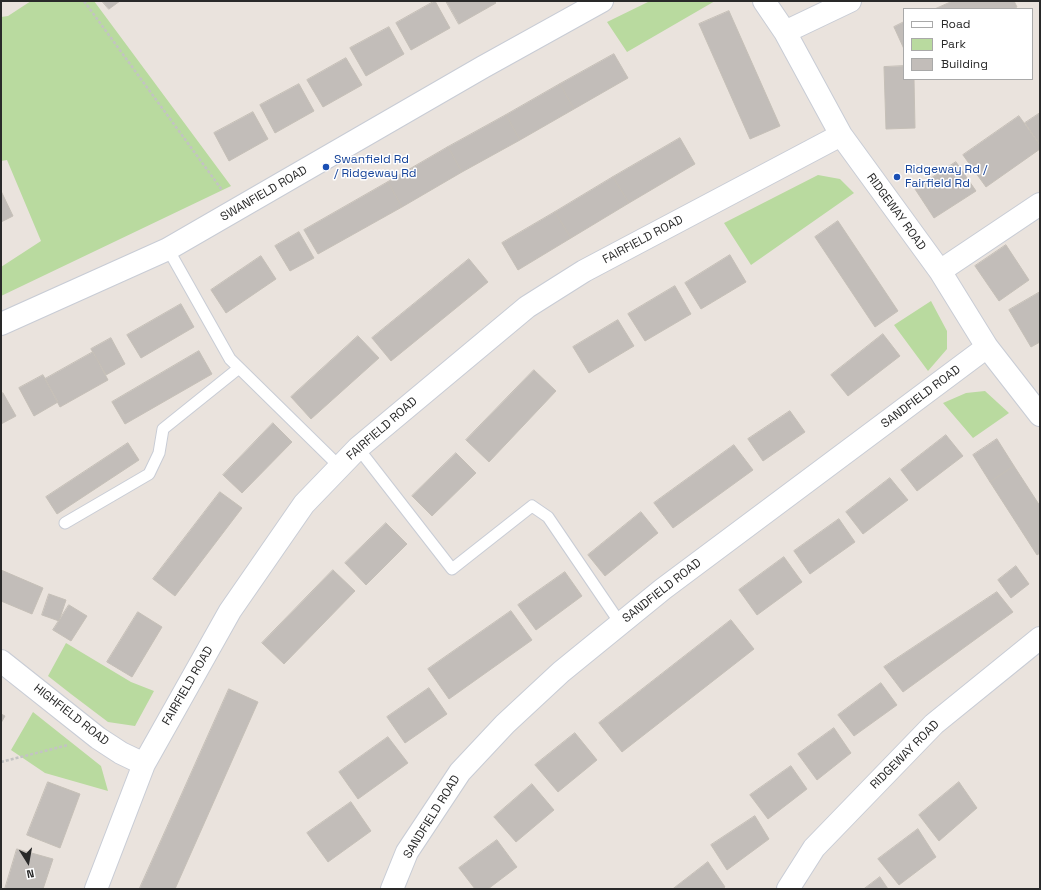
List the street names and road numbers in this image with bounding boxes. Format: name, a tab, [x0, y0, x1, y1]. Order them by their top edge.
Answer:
street label: SWANFIELD ROAD	[218, 163, 310, 225]
street label: RIDGEWAY ROAD	[863, 171, 929, 253]
street label: FAIRFIELD ROAD	[600, 213, 686, 267]
street label: SANDFIELD ROAD	[879, 362, 963, 432]
street label: FAIRFIELD ROAD	[344, 394, 420, 464]
street label: SANDFIELD ROAD	[620, 556, 704, 626]
street label: FAIRFIELD ROAD	[160, 644, 216, 728]
street label: HIGHFIELD ROAD	[31, 681, 111, 749]
street label: RIDGEWAY ROAD	[868, 718, 942, 792]
street label: SANDFIELD ROAD	[401, 773, 463, 861]

